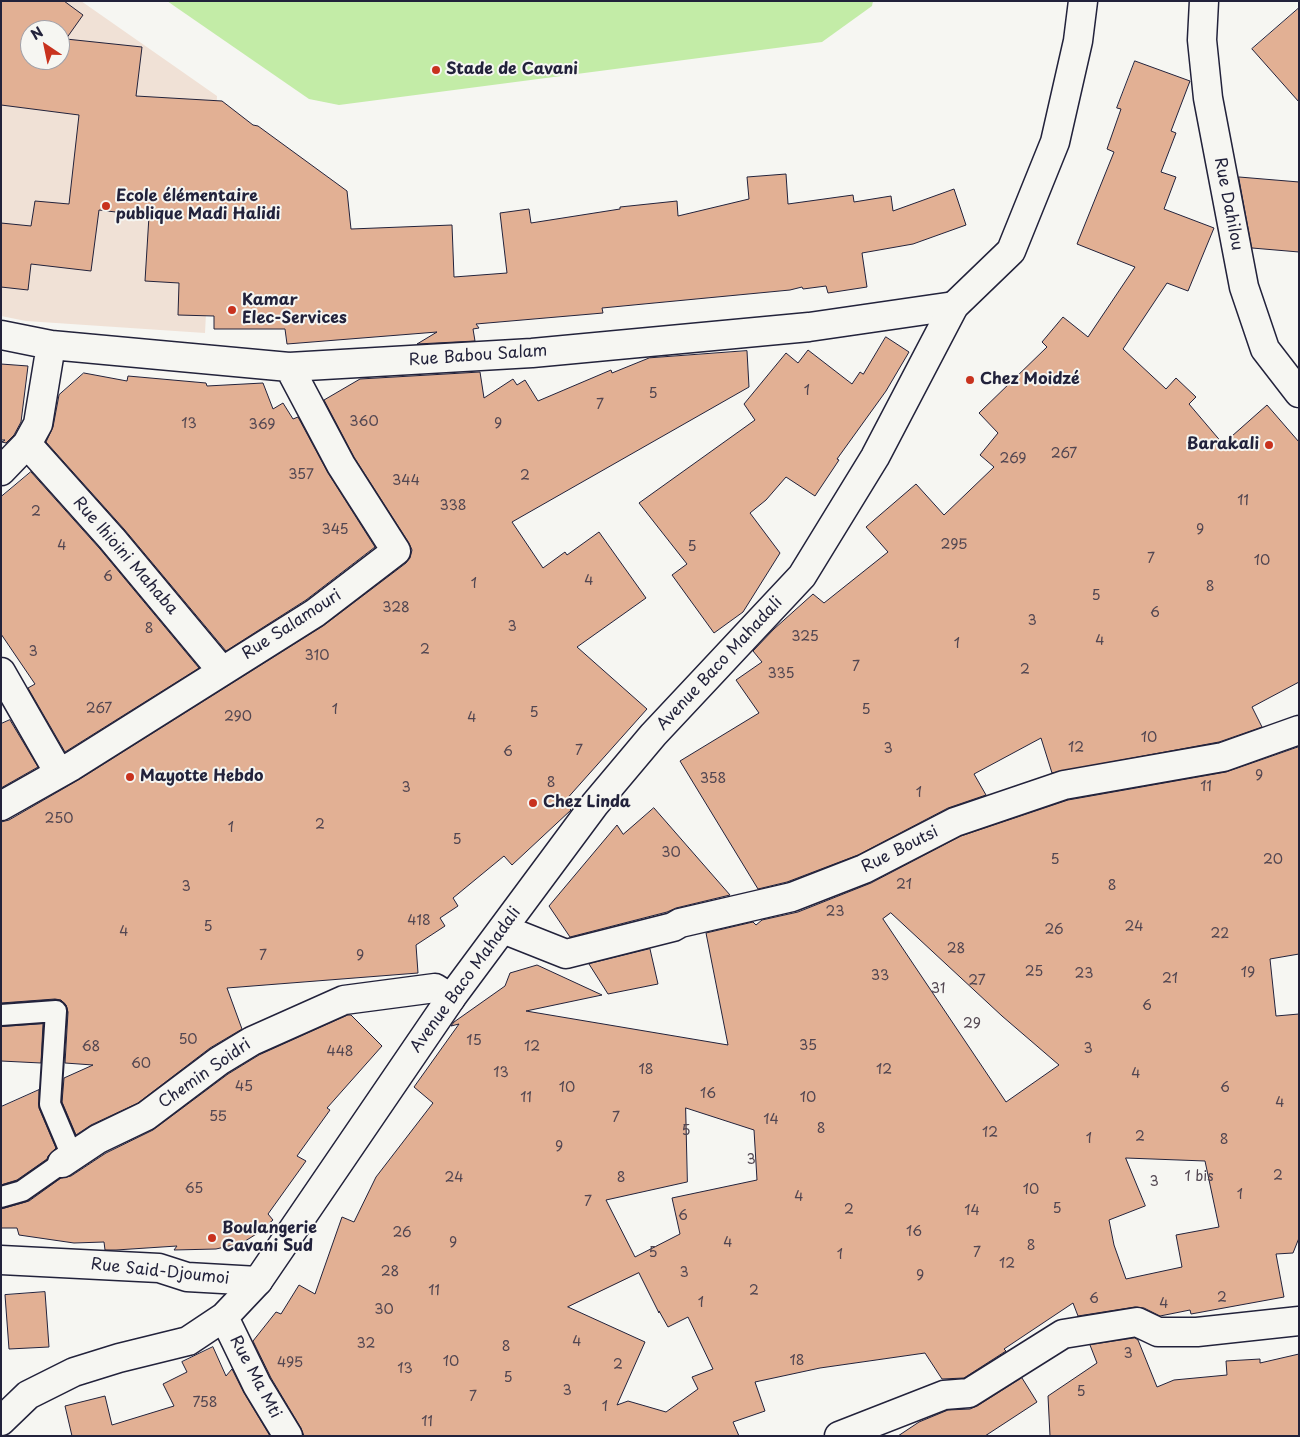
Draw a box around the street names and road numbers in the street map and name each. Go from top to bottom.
street label: Rue Dahilou [1210,156,1246,252]
street label: Rue Babou Salam [408,342,548,370]
street label: Rue Ihioini Mahaba [69,493,181,619]
street label: Rue Salamouri [239,586,345,664]
street label: Avenue Baco Mahadali [653,593,787,735]
street label: Rue Boutsi [858,823,942,877]
street label: Avenue Baco Mahadali [407,904,525,1056]
street label: Chemin Soidri [155,1035,255,1113]
street label: Rue Said-Djoumoi [90,1255,230,1289]
street label: Rue Ma Mti [225,1332,285,1422]

